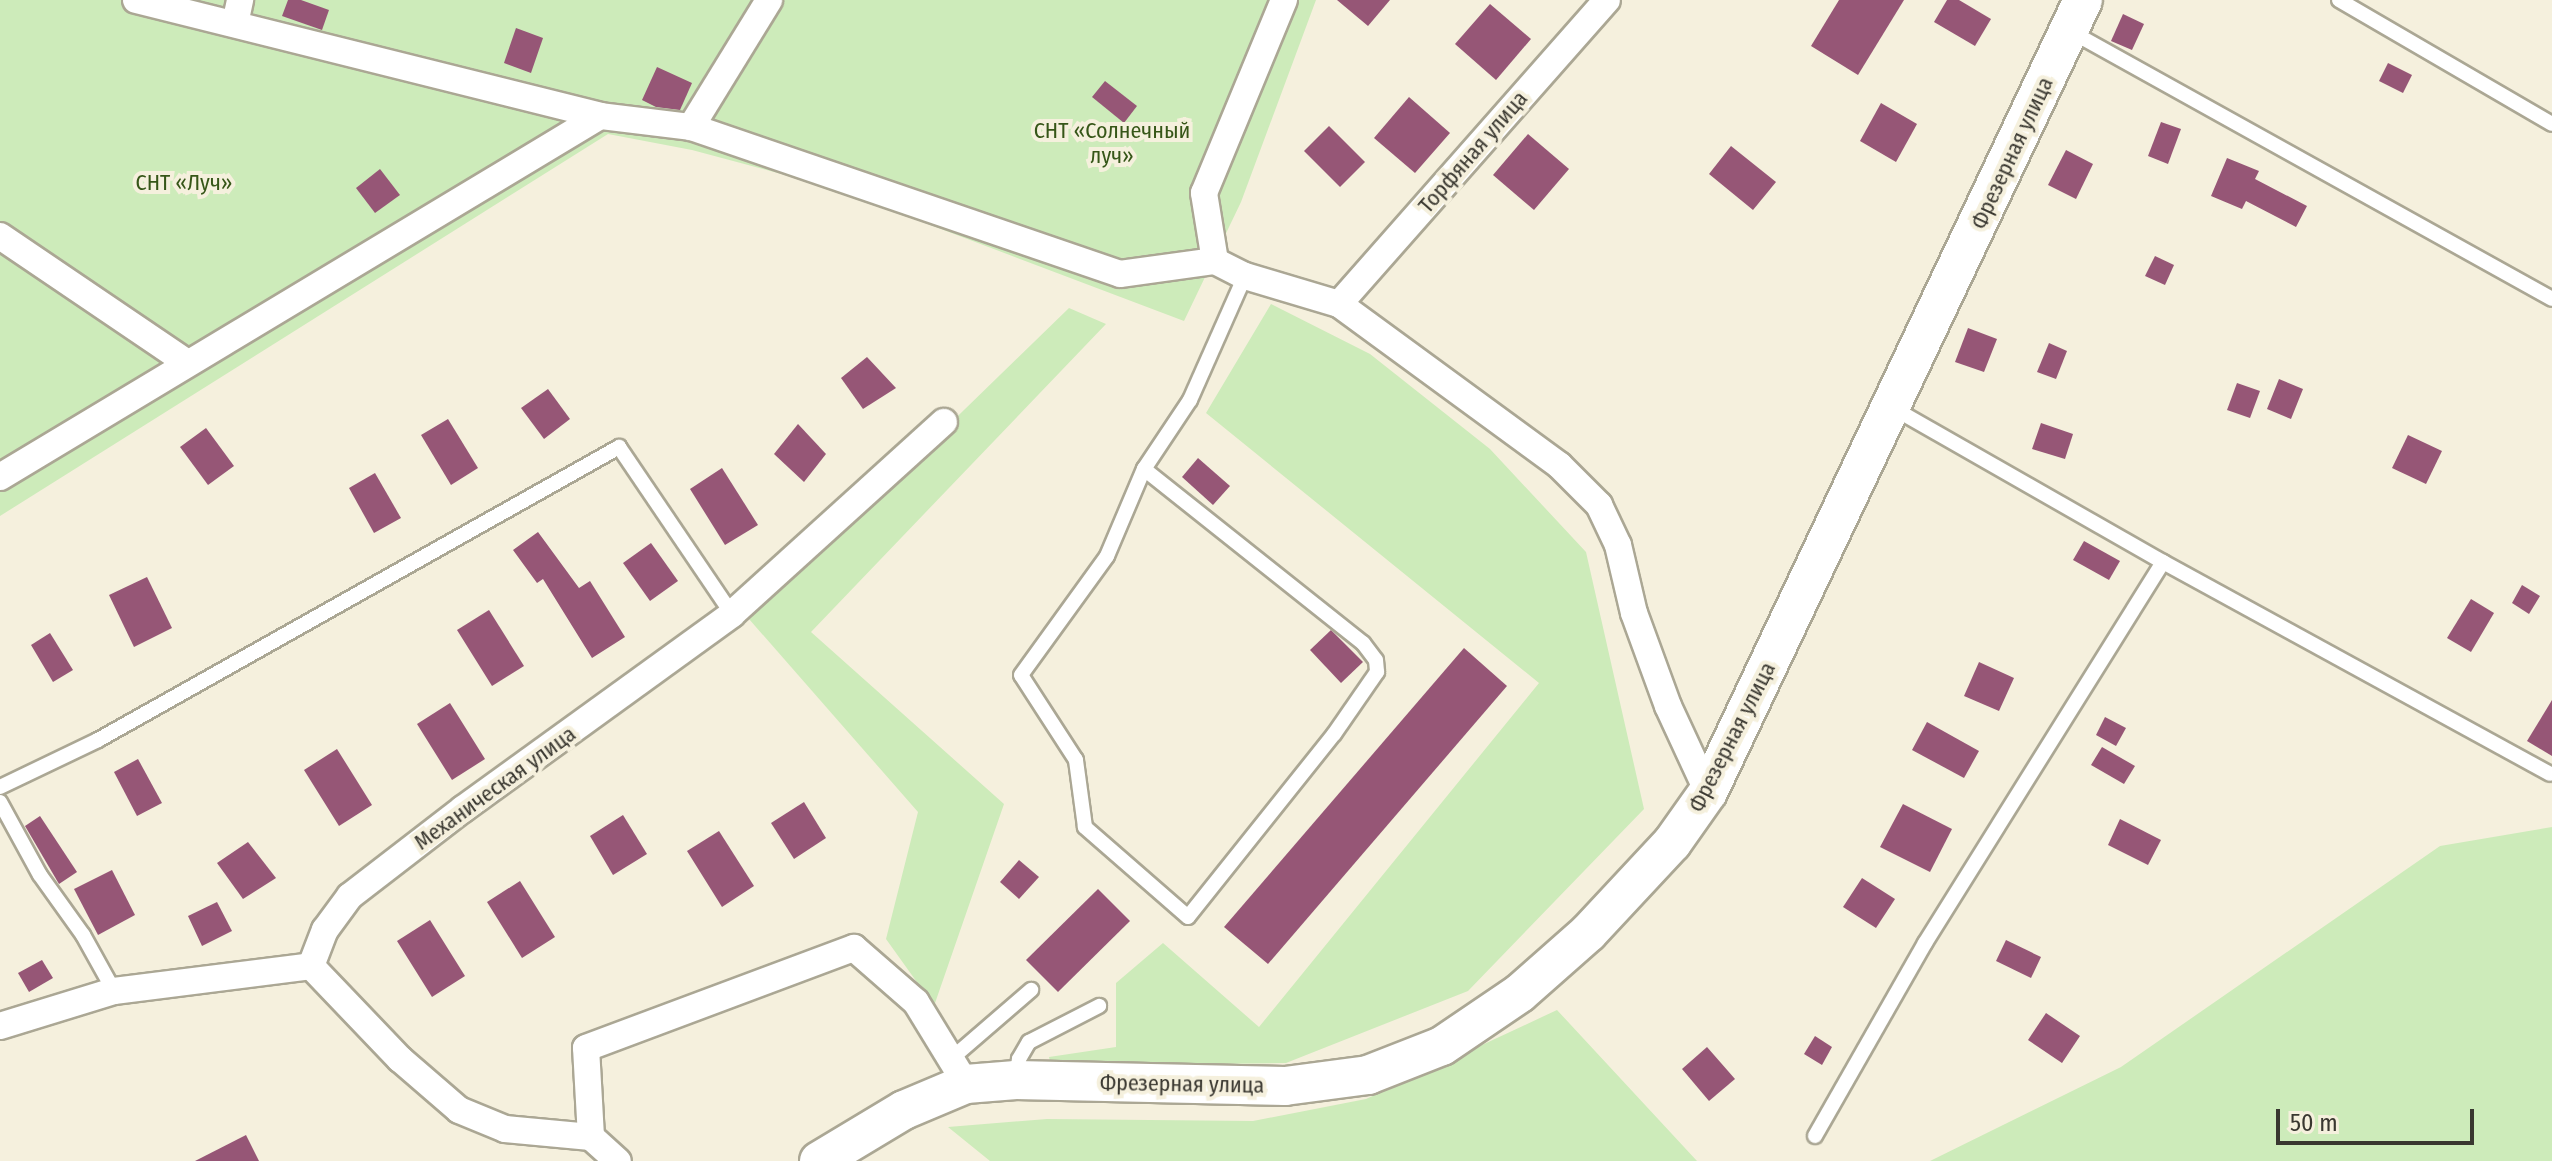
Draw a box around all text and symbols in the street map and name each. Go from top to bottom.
street label: Фрезерная улица [1965,73,2059,233]
street label: Торфяная улица [1413,86,1533,218]
park label: СНТ «Солнечный луч» [1034,117,1190,168]
park label: СНТ «Луч» [135,170,233,196]
street label: Фрезерная улица [1683,658,1781,816]
street label: Механическая улица [409,721,581,855]
street label: Фрезерная улица [1100,1069,1264,1099]
scale bar [2280,1093,2478,1143]
text: 50 m [2290,1109,2338,1137]

